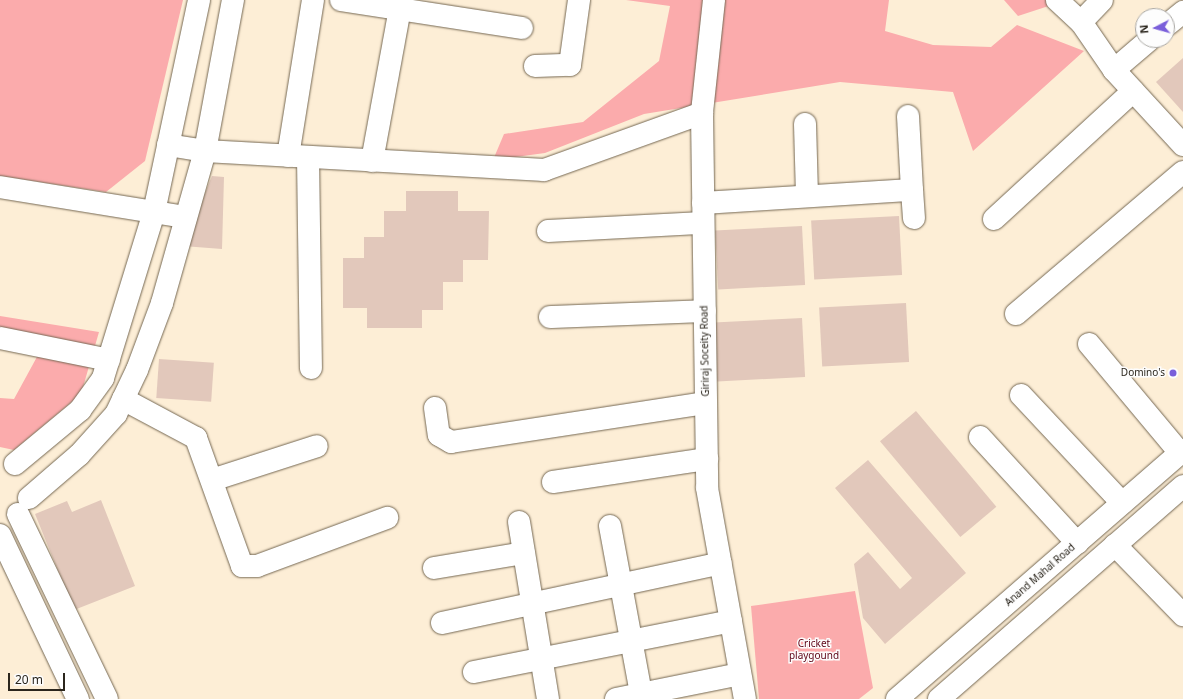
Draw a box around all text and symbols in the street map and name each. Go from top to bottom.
north arrow [1135,8,1175,48]
text: N [1136,24,1151,34]
street label: Giriraj Soceity Road [698,305,712,397]
place label: Domino's [1121,367,1165,379]
marker: Domino's [1168,368,1178,378]
street label: Anand Mahal Road [1003,541,1077,609]
park label: Cricket playgound [789,637,839,660]
scale bar [10,665,67,691]
text: 20 m [15,671,43,688]

